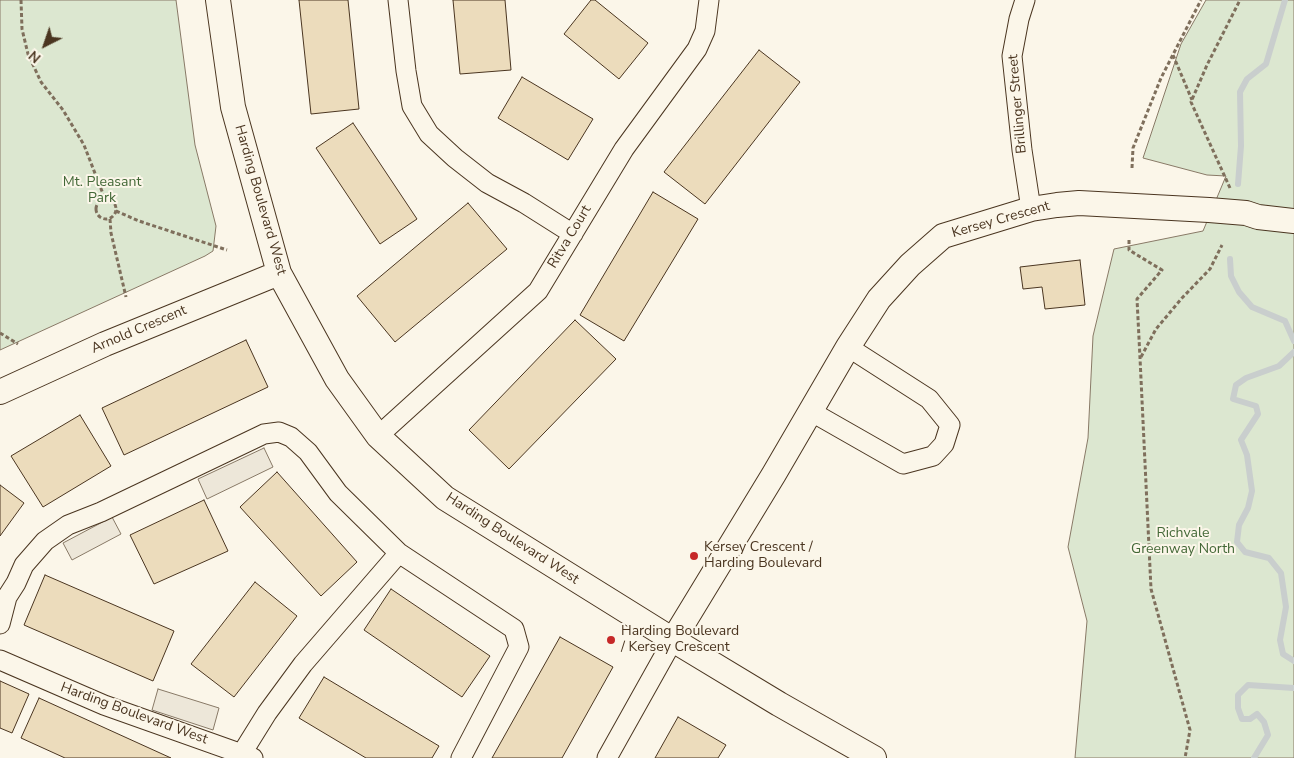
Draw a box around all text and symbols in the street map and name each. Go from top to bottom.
north arrow [20,20,70,70]
text: N [25,46,45,67]
street label: Brillinger Street [1005,54,1031,154]
street label: Harding Boulevard West [230,123,290,277]
park label: Mt. Pleasant Park [63,175,141,208]
street label: Kersey Crescent [950,198,1052,242]
street label: Ritva Court [545,202,595,272]
street label: Arnold Crescent [89,302,189,358]
street label: Harding Boulevard West [442,490,582,588]
park label: Richvale Greenway North [1131,526,1235,558]
place label: Kersey Crescent / Harding Boulevard [704,540,822,572]
marker: Kersey Crescent / Harding Boulevard [688,550,700,562]
place label: Harding Boulevard / Kersey Crescent [621,624,739,656]
marker: Harding Boulevard / Kersey Crescent [605,634,617,646]
street label: Harding Boulevard West [58,680,210,748]

